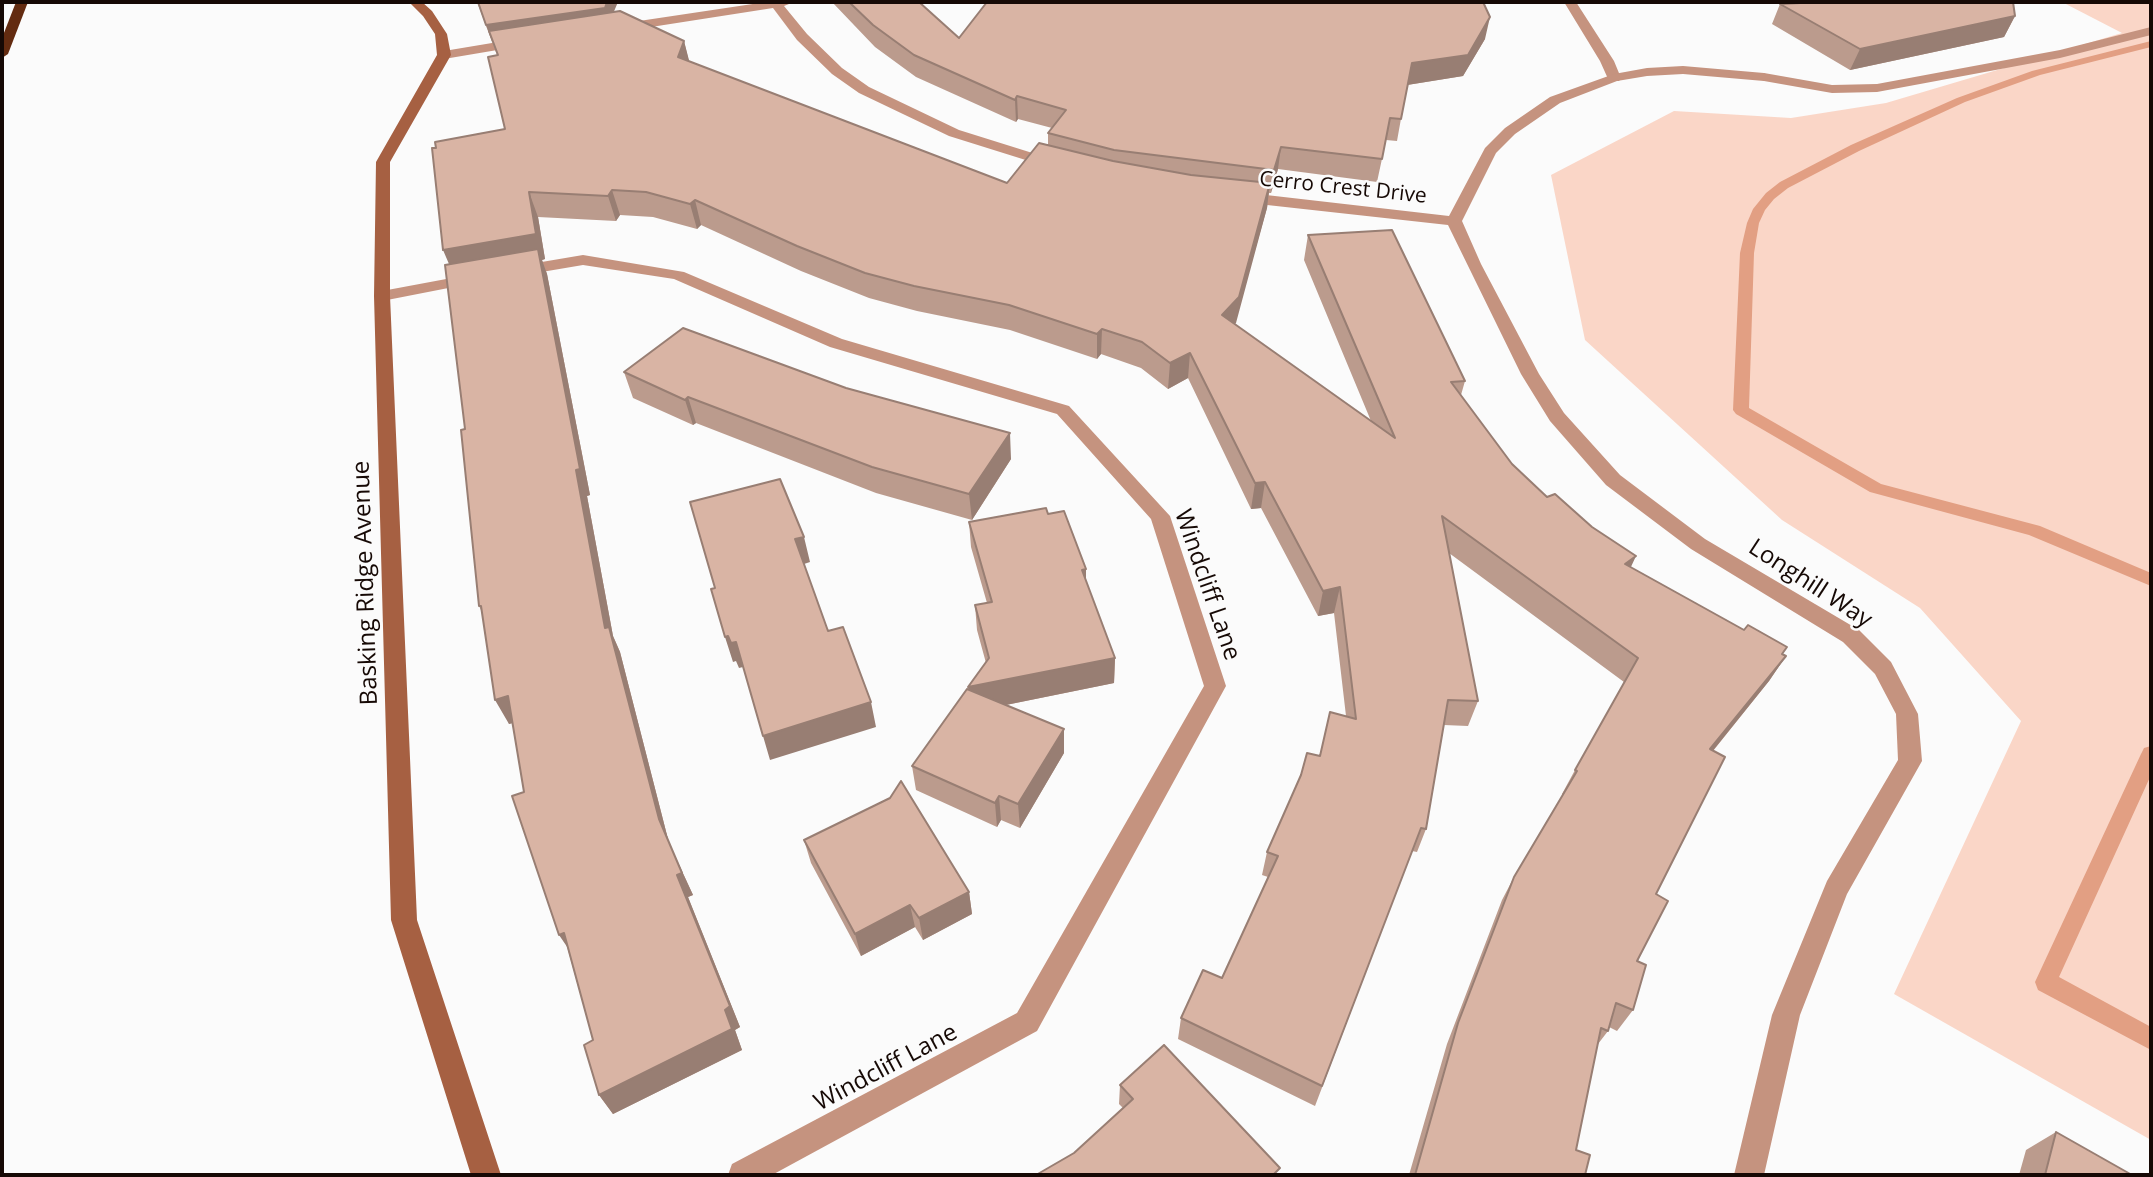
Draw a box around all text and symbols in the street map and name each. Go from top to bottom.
street label: Cerro Crest Drive [1258,167,1428,209]
street label: Basking Ridge Avenue [347,460,385,706]
street label: Windcliff Lane [1168,506,1246,664]
street label: Longhill Way [1743,533,1877,635]
street label: Windcliff Lane [810,1018,962,1118]

